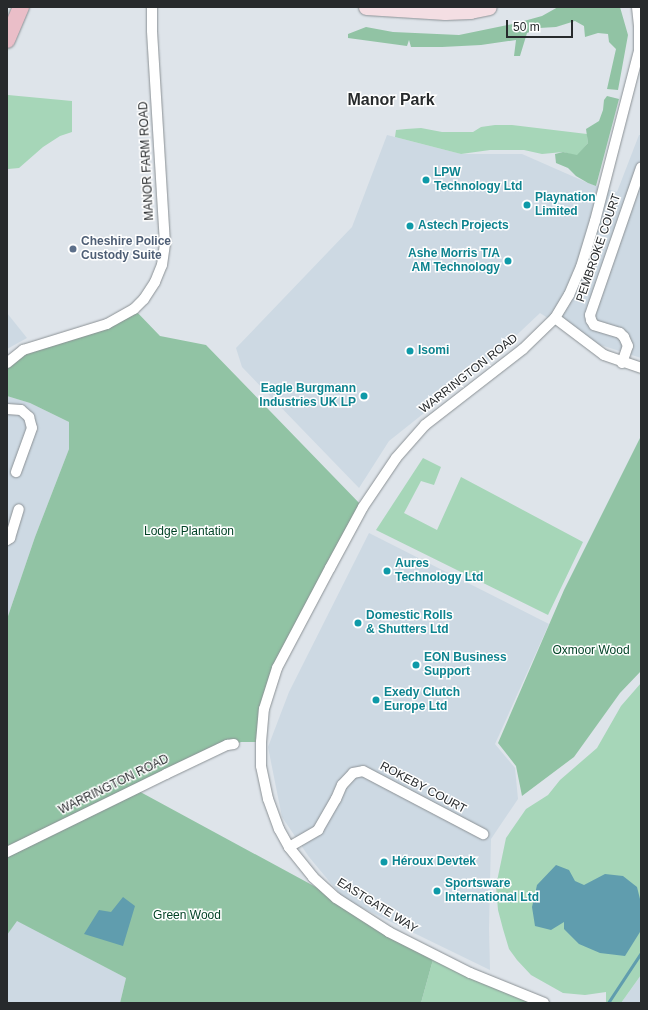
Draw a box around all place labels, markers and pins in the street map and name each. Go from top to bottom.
place label: LPW Technology Ltd [434,166,522,194]
marker: LPW Technology Ltd [421,175,431,185]
place label: Playnation Limited [535,191,596,219]
marker: Playnation Limited [522,200,532,210]
place label: Astech Projects [418,219,509,233]
marker: Astech Projects [405,221,415,231]
place label: Cheshire Police Custody Suite [81,235,171,263]
marker: Cheshire Police Custody Suite [68,244,78,254]
place label: Ashe Morris T/A AM Technology [408,247,500,275]
marker: Ashe Morris T/A AM Technology [503,256,513,266]
place label: Isomi [418,344,449,358]
marker: Isomi [405,346,415,356]
place label: Eagle Burgmann Industries UK LP [259,382,356,410]
marker: Eagle Burgmann Industries UK LP [359,391,369,401]
place label: Aures Technology Ltd [395,557,483,585]
marker: Aures Technology Ltd [382,566,392,576]
place label: Domestic Rolls & Shutters Ltd [366,609,453,637]
marker: Domestic Rolls & Shutters Ltd [353,618,363,628]
place label: EON Business Support [424,651,507,679]
marker: EON Business Support [411,660,421,670]
place label: Exedy Clutch Europe Ltd [384,686,460,714]
marker: Exedy Clutch Europe Ltd [371,695,381,705]
place label: Héroux Devtek [392,855,476,869]
marker: Héroux Devtek [379,857,389,867]
place label: Sportsware International Ltd [445,877,539,905]
marker: Sportsware International Ltd [432,886,442,896]

